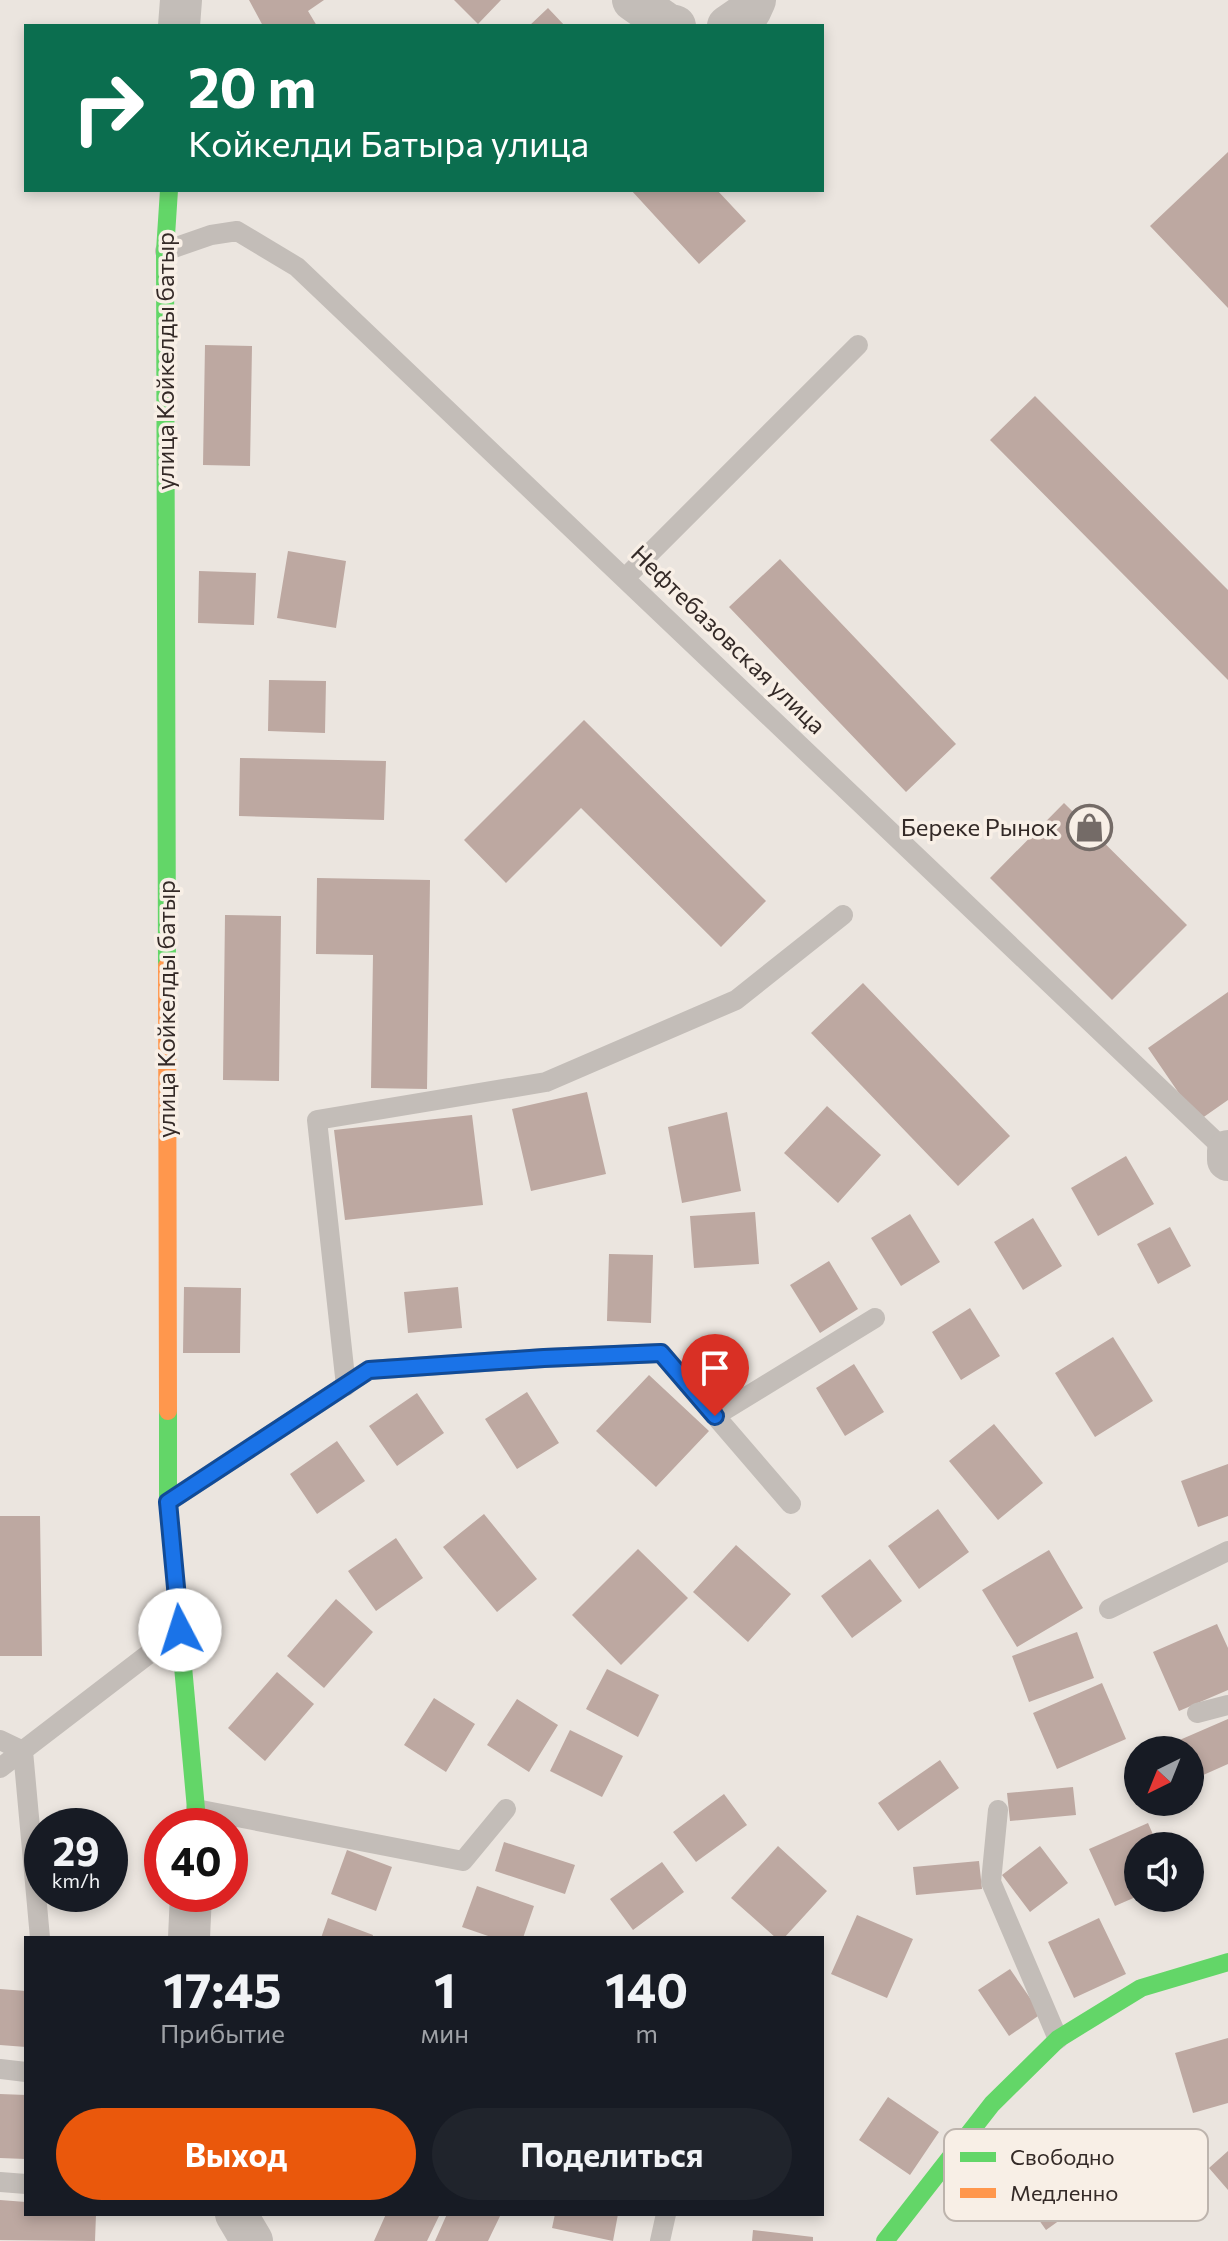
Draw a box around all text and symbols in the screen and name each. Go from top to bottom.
text: 20 m [188,51,316,120]
icon: right [56,56,160,160]
text: Койкелди Батыра улица [188,120,589,164]
street label: улица Койкелды батыр [150,232,179,490]
street label: Нефтебазовская улица [626,539,832,739]
shop icon: Береке Рынок [1065,804,1113,852]
place label: Береке Рынок [901,812,1058,841]
street label: улица Койкелды батыр [151,880,180,1138]
pin [681,1334,749,1416]
icon: arrive [693,1346,737,1390]
position arrow [138,1588,222,1672]
north arrow [1124,1736,1204,1816]
map controls [1124,1736,1204,1912]
speed limit sign: 40 [144,1808,248,1912]
text: 29 [52,1825,100,1874]
button: sound [1124,1832,1204,1912]
text: km/h [52,1868,100,1892]
text: 17:45 [163,1959,282,2018]
text: 1 [434,1959,456,2018]
text: 140 [605,1959,688,2018]
text: Прибытие [160,2017,285,2048]
text: мин [421,2017,469,2048]
text: m [635,2017,658,2048]
button: Выход [56,2108,416,2200]
button: Поделиться [432,2108,792,2200]
legend [944,2129,1208,2221]
text: Свободно [1010,2143,1115,2170]
text: Медленно [1010,2179,1118,2206]

